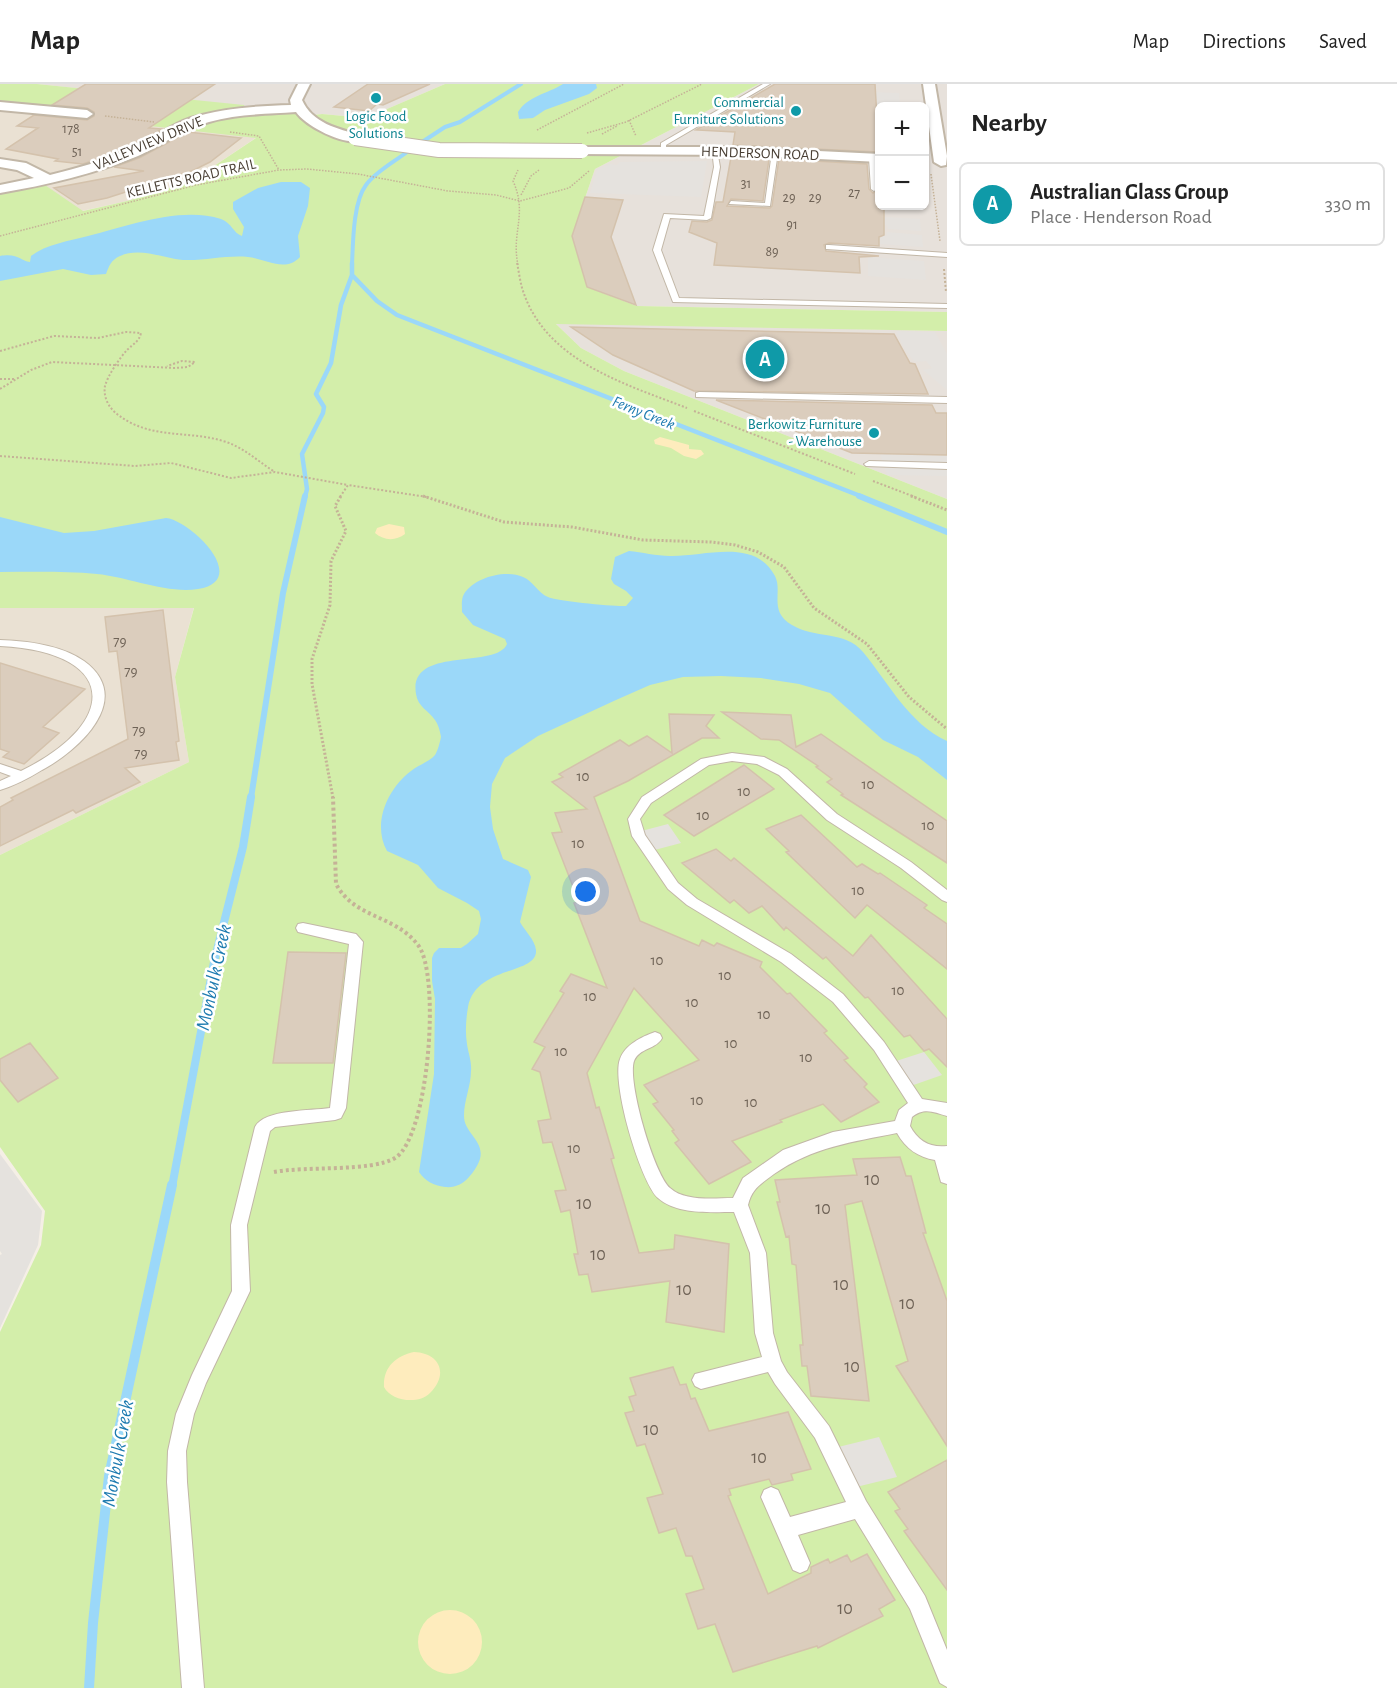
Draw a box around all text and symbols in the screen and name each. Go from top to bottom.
text: Map [30,27,80,55]
text: Map [1133,31,1169,52]
text: Directions [1202,31,1286,52]
text: Saved [1319,31,1367,52]
marker: Logic Food Solutions [369,91,383,105]
place label: Commercial Furniture Solutions [674,95,784,127]
map controls [875,102,929,210]
button: + [875,102,929,156]
marker: Commercial Furniture Solutions [789,104,803,118]
place label: Logic Food Solutions [345,109,407,141]
text: Nearby [971,110,1047,136]
street label: VALLEYVIEW DRIVE [91,114,205,173]
house number: 178 [62,122,80,136]
street label: HENDERSON ROAD [701,144,820,163]
house number: 51 [72,145,82,159]
street label: KELLETTS ROAD TRAIL [125,156,258,201]
button: − [875,156,929,210]
house number: 31 [741,177,751,191]
text: Australian Glass Group [1030,181,1229,203]
house number: 27 [848,186,860,200]
house number: 29 [783,191,795,205]
house number: 29 [809,191,821,205]
text: A [987,194,999,214]
text: 330 m [1325,194,1371,214]
text: Place · Henderson Road [1030,207,1212,227]
house number: 91 [786,218,798,232]
house number: 89 [765,245,779,259]
pin: A [746,336,784,382]
water label: Ferny Creek [610,393,677,433]
place label: Berkowitz Furniture - Warehouse [748,417,862,449]
marker: Berkowitz Furniture - Warehouse [867,426,881,440]
house number: 79 [113,634,127,649]
house number: 79 [124,664,138,679]
house number: 79 [132,723,146,738]
house number: 79 [134,746,148,761]
house number: 10 [576,769,590,784]
house number: 10 [861,777,875,792]
house number: 10 [737,784,751,799]
house number: 10 [696,808,710,823]
house number: 10 [921,818,935,833]
house number: 10 [571,836,585,851]
your location [571,877,600,906]
house number: 10 [851,883,865,898]
water label: Monbulk Creek [193,922,235,1032]
house number: 10 [650,953,664,968]
house number: 10 [718,968,732,983]
house number: 10 [891,983,905,998]
house number: 10 [583,989,597,1004]
house number: 10 [685,995,699,1010]
house number: 10 [757,1007,771,1022]
house number: 10 [724,1036,738,1051]
house number: 10 [554,1044,568,1059]
house number: 10 [799,1050,813,1065]
house number: 10 [690,1093,704,1108]
house number: 10 [744,1095,758,1110]
house number: 10 [567,1141,581,1156]
house number: 10 [864,1171,880,1189]
house number: 10 [576,1195,592,1213]
house number: 10 [815,1200,831,1218]
house number: 10 [590,1246,606,1264]
house number: 10 [833,1276,849,1294]
house number: 10 [676,1281,692,1299]
house number: 10 [899,1295,915,1313]
house number: 10 [844,1358,860,1376]
water label: Monbulk Creek [99,1398,137,1508]
house number: 10 [643,1421,659,1439]
house number: 10 [751,1449,767,1467]
house number: 10 [837,1600,853,1618]

